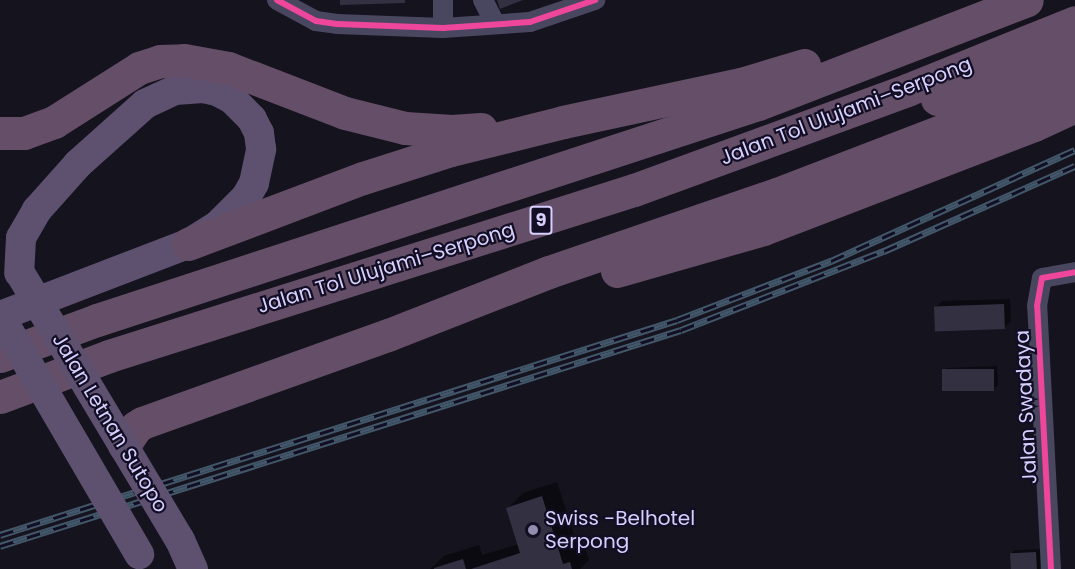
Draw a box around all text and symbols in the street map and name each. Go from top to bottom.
street label: Jalan Tol Ulujami–Serpong [717,52,975,170]
road number: 9 [529,205,553,235]
street label: Jalan Tol Ulujami–Serpong [255,217,517,319]
street label: Jalan Letnan Sutopo [47,329,173,517]
street label: Jalan Swadaya [1010,329,1042,485]
place label: Swiss -Belhotel Serpong [545,506,695,553]
marker: Swiss -Belhotel Serpong [526,523,540,537]

